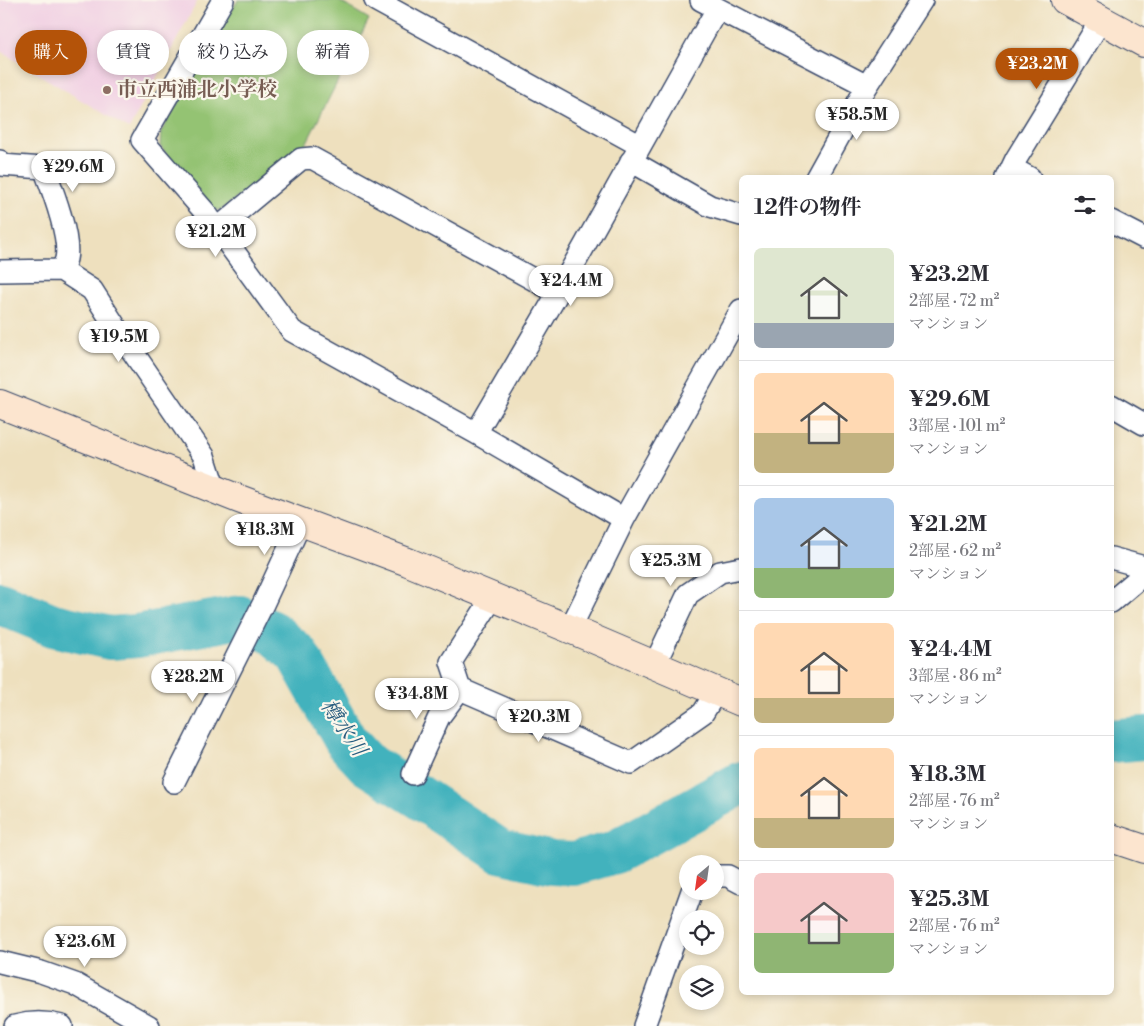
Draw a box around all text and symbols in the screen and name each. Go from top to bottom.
chip: 購入 [15,30,87,75]
chip: 賃貸 [97,30,169,75]
chip: 絞り込み [179,30,287,75]
chip: 新着 [297,30,369,75]
pin: ¥23.2M [996,48,1078,90]
text: ¥23.2M [1006,54,1068,74]
place label: 市立西浦北小学校 [117,78,277,103]
marker: 市立西浦北小学校 [101,84,113,96]
pin: ¥58.5M [816,98,898,141]
text: ¥58.5M [826,105,888,125]
pin: ¥29.6M [32,150,114,193]
text: ¥29.6M [42,157,104,177]
icon: filters [1071,191,1099,219]
text: 12件の物件 [754,195,862,221]
pin: ¥21.2M [175,216,257,258]
text: ¥21.2M [186,222,246,242]
text: ¥23.2M [909,262,989,288]
pin: ¥24.4M [530,264,612,307]
icon: home [794,268,854,328]
text: ¥24.4M [539,271,603,291]
text: 2部屋 · 72 m² [909,291,999,311]
text: マンション [909,314,988,334]
pin: ¥19.5M [78,320,160,363]
text: ¥19.5M [90,327,148,347]
text: ¥29.6M [909,387,990,413]
icon: home [794,393,854,453]
text: 3部屋 · 101 m² [909,416,1005,436]
text: マンション [909,439,988,459]
text: ¥21.2M [909,512,987,538]
pin: ¥18.3M [224,514,306,556]
icon: home [794,518,854,578]
text: ¥18.3M [236,520,294,540]
text: 2部屋 · 62 m² [909,541,1001,561]
pin: ¥25.3M [630,544,712,587]
text: ¥25.3M [640,551,702,571]
text: マンション [909,564,988,584]
text: ¥24.4M [909,637,992,663]
icon: home [794,643,854,703]
pin: ¥28.2M [152,660,234,703]
text: 3部屋 · 86 m² [909,666,1002,686]
text: ¥28.2M [162,667,224,687]
pin: ¥34.8M [376,678,458,720]
text: ¥34.8M [386,684,448,704]
text: マンション [909,689,988,709]
water label: 樽水川 [315,695,373,763]
pin: ¥20.3M [498,700,580,743]
text: ¥20.3M [508,707,570,727]
text: ¥18.3M [909,762,986,788]
icon: home [794,768,854,828]
text: 2部屋 · 76 m² [909,791,1000,811]
text: マンション [909,814,988,834]
north arrow [679,855,724,900]
map controls [679,855,724,1010]
text: ¥25.3M [909,887,989,913]
icon: home [794,893,854,953]
button: locate [679,910,724,955]
text: 2部屋 · 76 m² [909,916,1000,936]
pin: ¥23.6M [44,926,126,968]
text: ¥23.6M [54,932,116,952]
text: マンション [909,939,988,959]
button: layers [679,965,724,1010]

